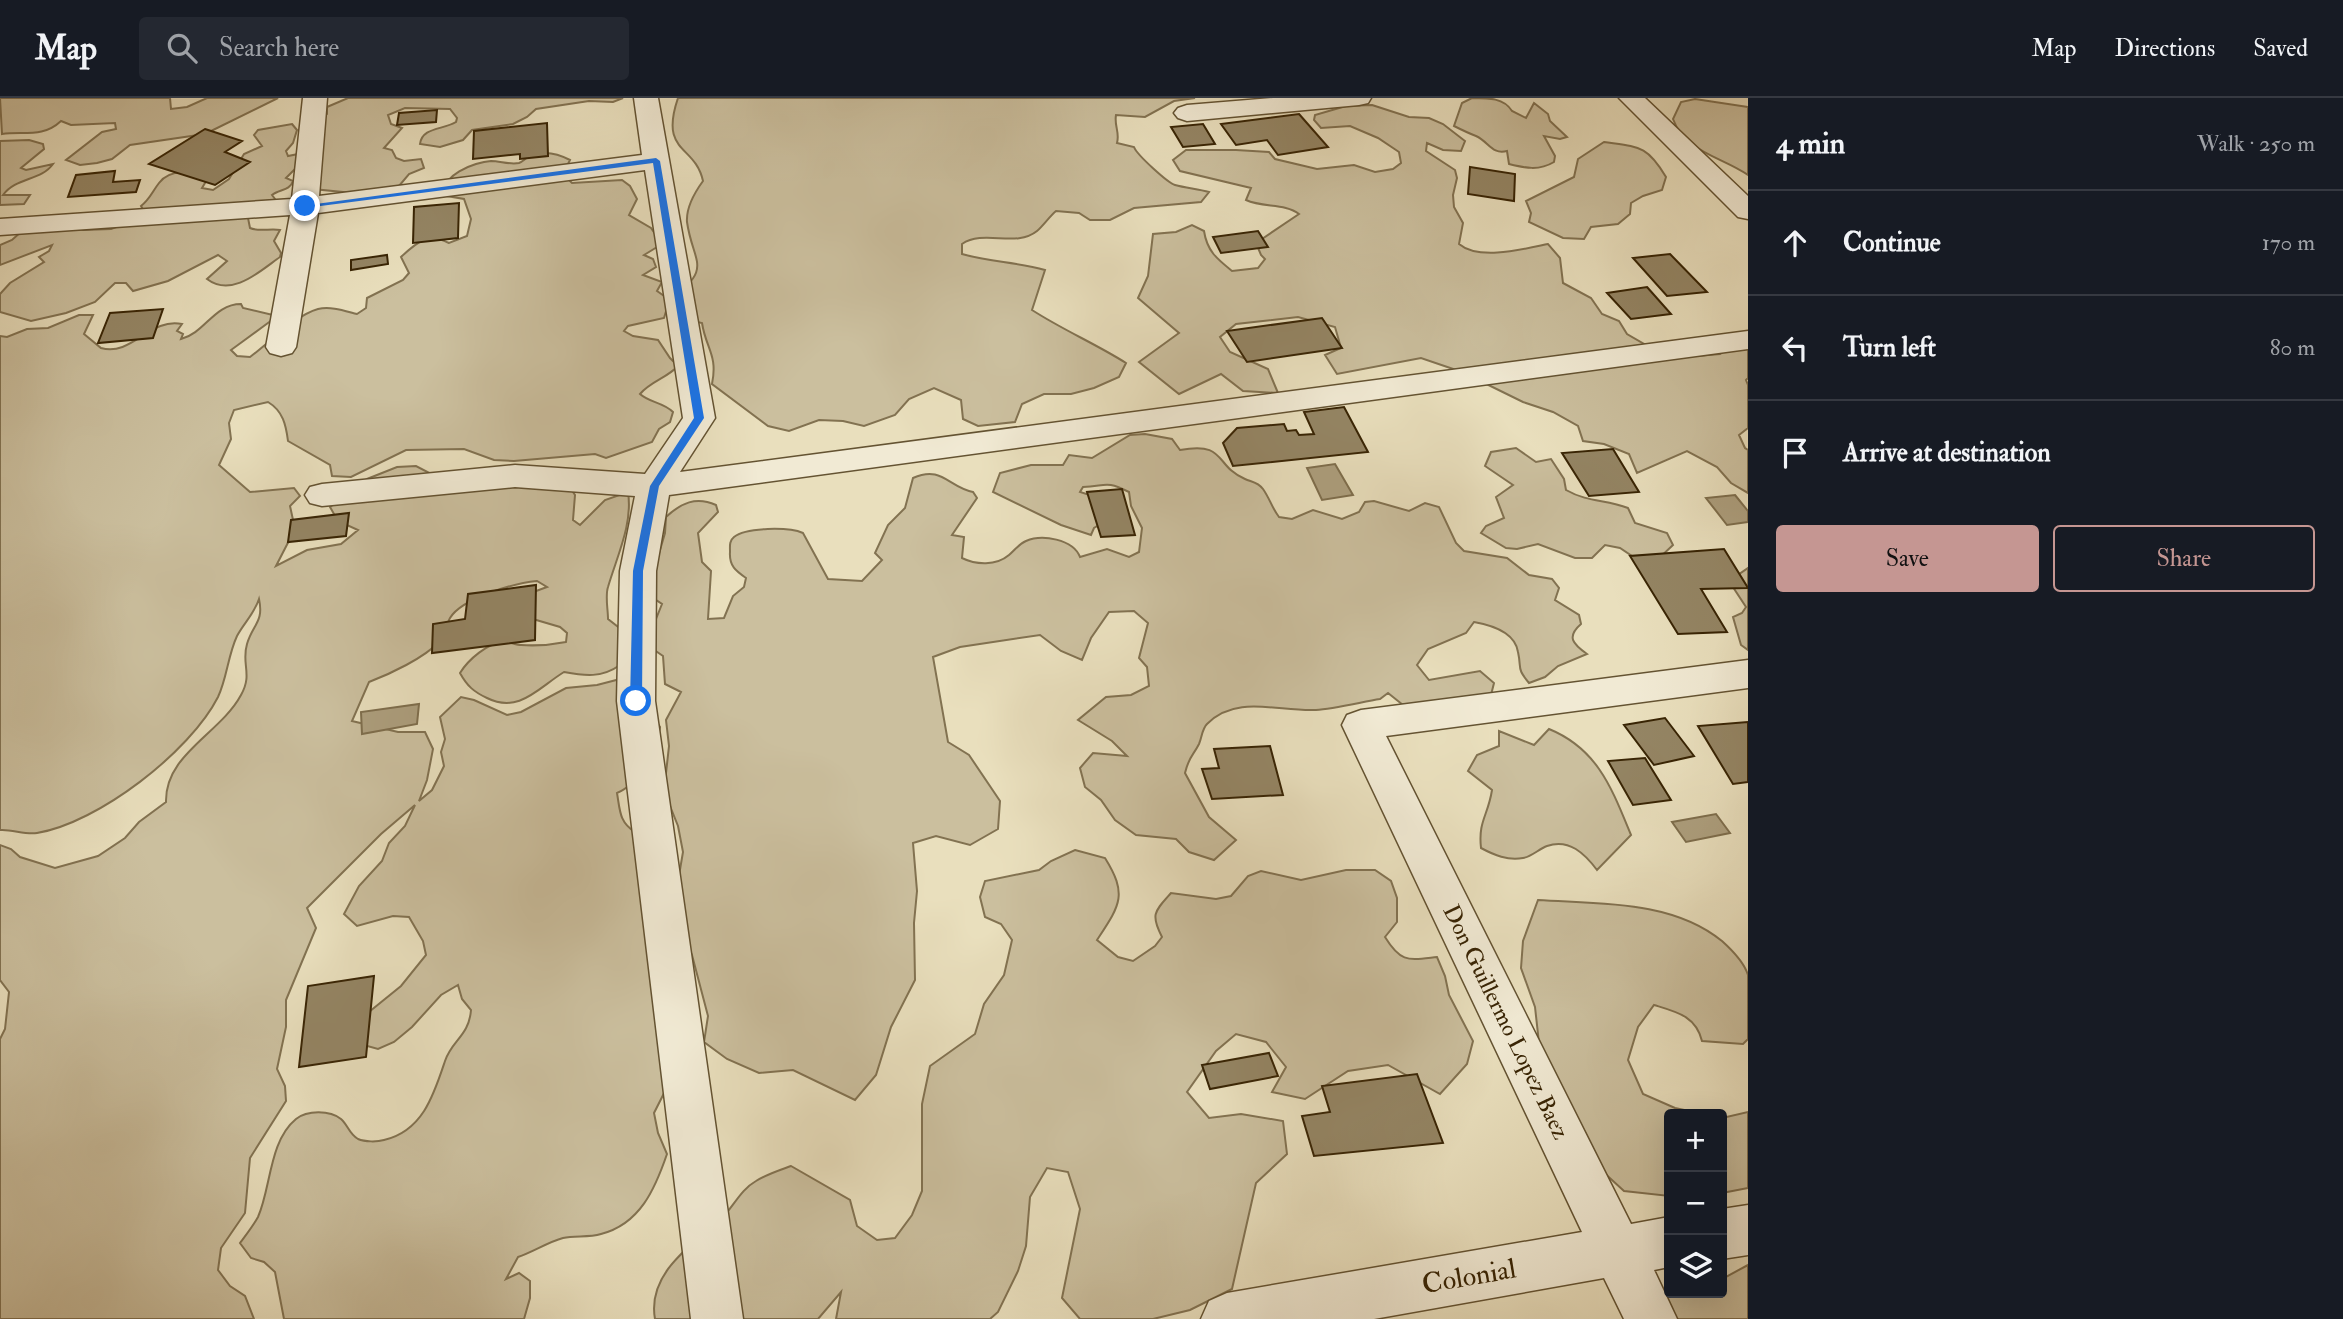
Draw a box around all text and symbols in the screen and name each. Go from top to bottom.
search box [139,17,629,80]
text: Map [35,28,97,69]
icon: search [163,29,201,67]
text: Search here [219,32,339,64]
text: Map [2031,33,2076,64]
text: Directions [2114,33,2215,64]
text: Saved [2253,33,2308,64]
text: 4 min [1776,125,1845,162]
text: Walk · 250 m [2197,129,2315,158]
route end [289,190,320,221]
icon: ahead [1776,224,1814,262]
text: Continue [1843,227,1941,259]
text: 170 m [2262,228,2315,257]
icon: left [1776,329,1814,367]
text: Turn left [1843,332,1936,364]
text: 80 m [2270,333,2315,362]
icon: arrive [1776,434,1814,472]
text: Arrive at destination [1843,437,2051,469]
button: Save [1776,525,2039,592]
button: Share [2053,525,2315,592]
route start [620,685,651,716]
street label: Don Guillermo Lopez Baez [1436,900,1576,1145]
map controls [1664,1109,1727,1298]
button: + [1664,1109,1727,1172]
button: − [1664,1172,1727,1235]
button: layers [1664,1235,1727,1298]
street label: Colonial [1419,1252,1519,1302]

